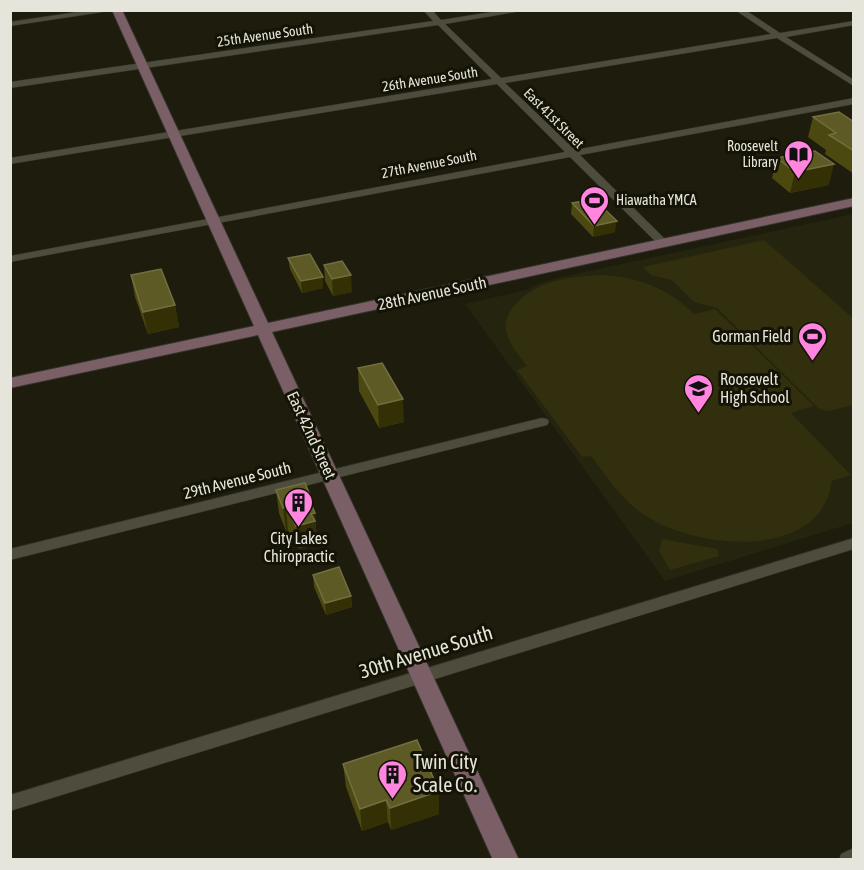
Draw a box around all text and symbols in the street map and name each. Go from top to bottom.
street label: 25th Avenue South [216,20,314,50]
street label: 26th Avenue South [381,64,479,94]
street label: East 41st Street [521,85,587,151]
place label: Roosevelt Library [727,138,778,170]
library icon: Roosevelt Library [783,138,815,180]
street label: 27th Avenue South [380,147,478,181]
sports icon: Hiawatha YMCA [579,184,611,226]
place label: Hiawatha YMCA [616,192,697,208]
street label: 28th Avenue South [376,273,488,313]
sports icon: Gorman Field [796,320,828,362]
place label: Gorman Field [712,327,791,345]
place label: Roosevelt High School [720,370,790,407]
school or university icon: Roosevelt High School [683,372,715,414]
street label: East 42nd Street [284,388,340,482]
street label: 29th Avenue South [181,458,293,502]
building icon: City Lakes Chiropractic [283,486,315,528]
place label: City Lakes Chiropractic [264,529,334,566]
street label: 30th Avenue South [356,620,495,683]
place label: Twin City Scale Co. [413,750,478,796]
building icon: Twin City Scale Co. [376,758,408,800]

